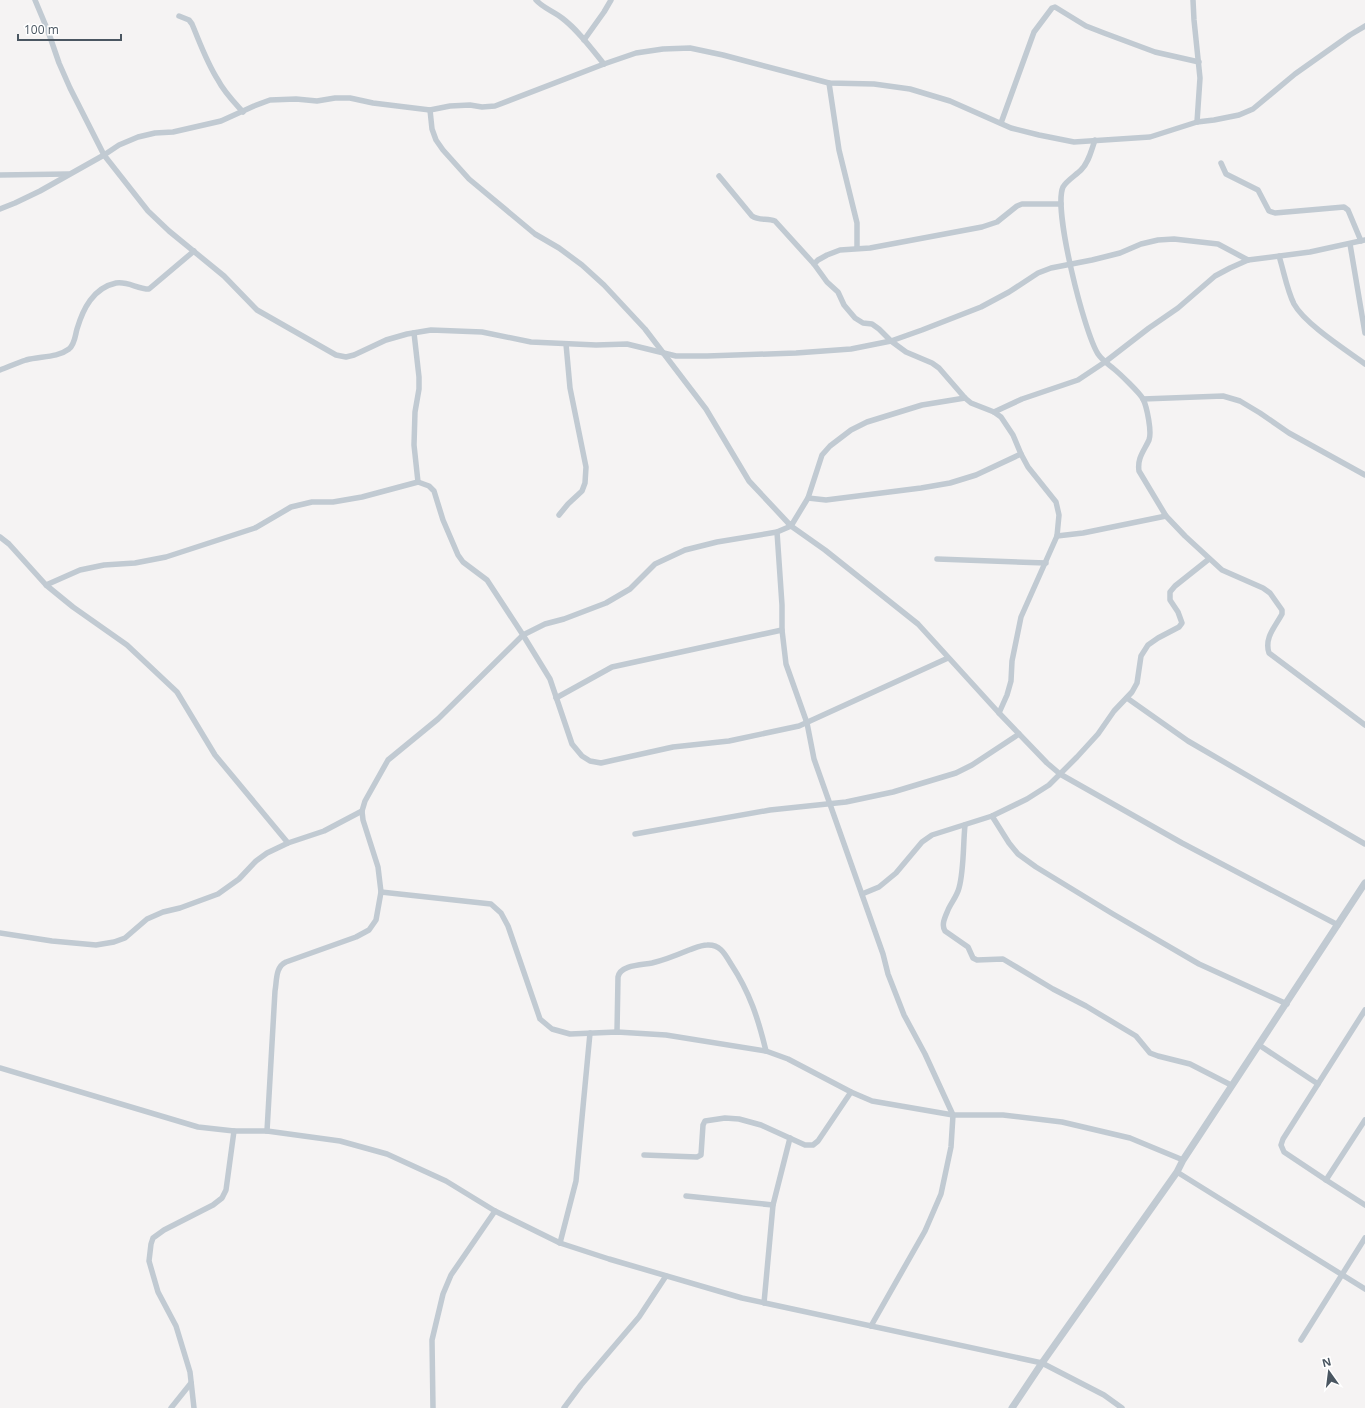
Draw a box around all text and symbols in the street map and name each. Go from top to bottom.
scale bar [18,16,121,42]
text: 100 m [24,21,59,38]
north arrow [1309,1352,1349,1392]
text: N [1320,1353,1333,1370]

